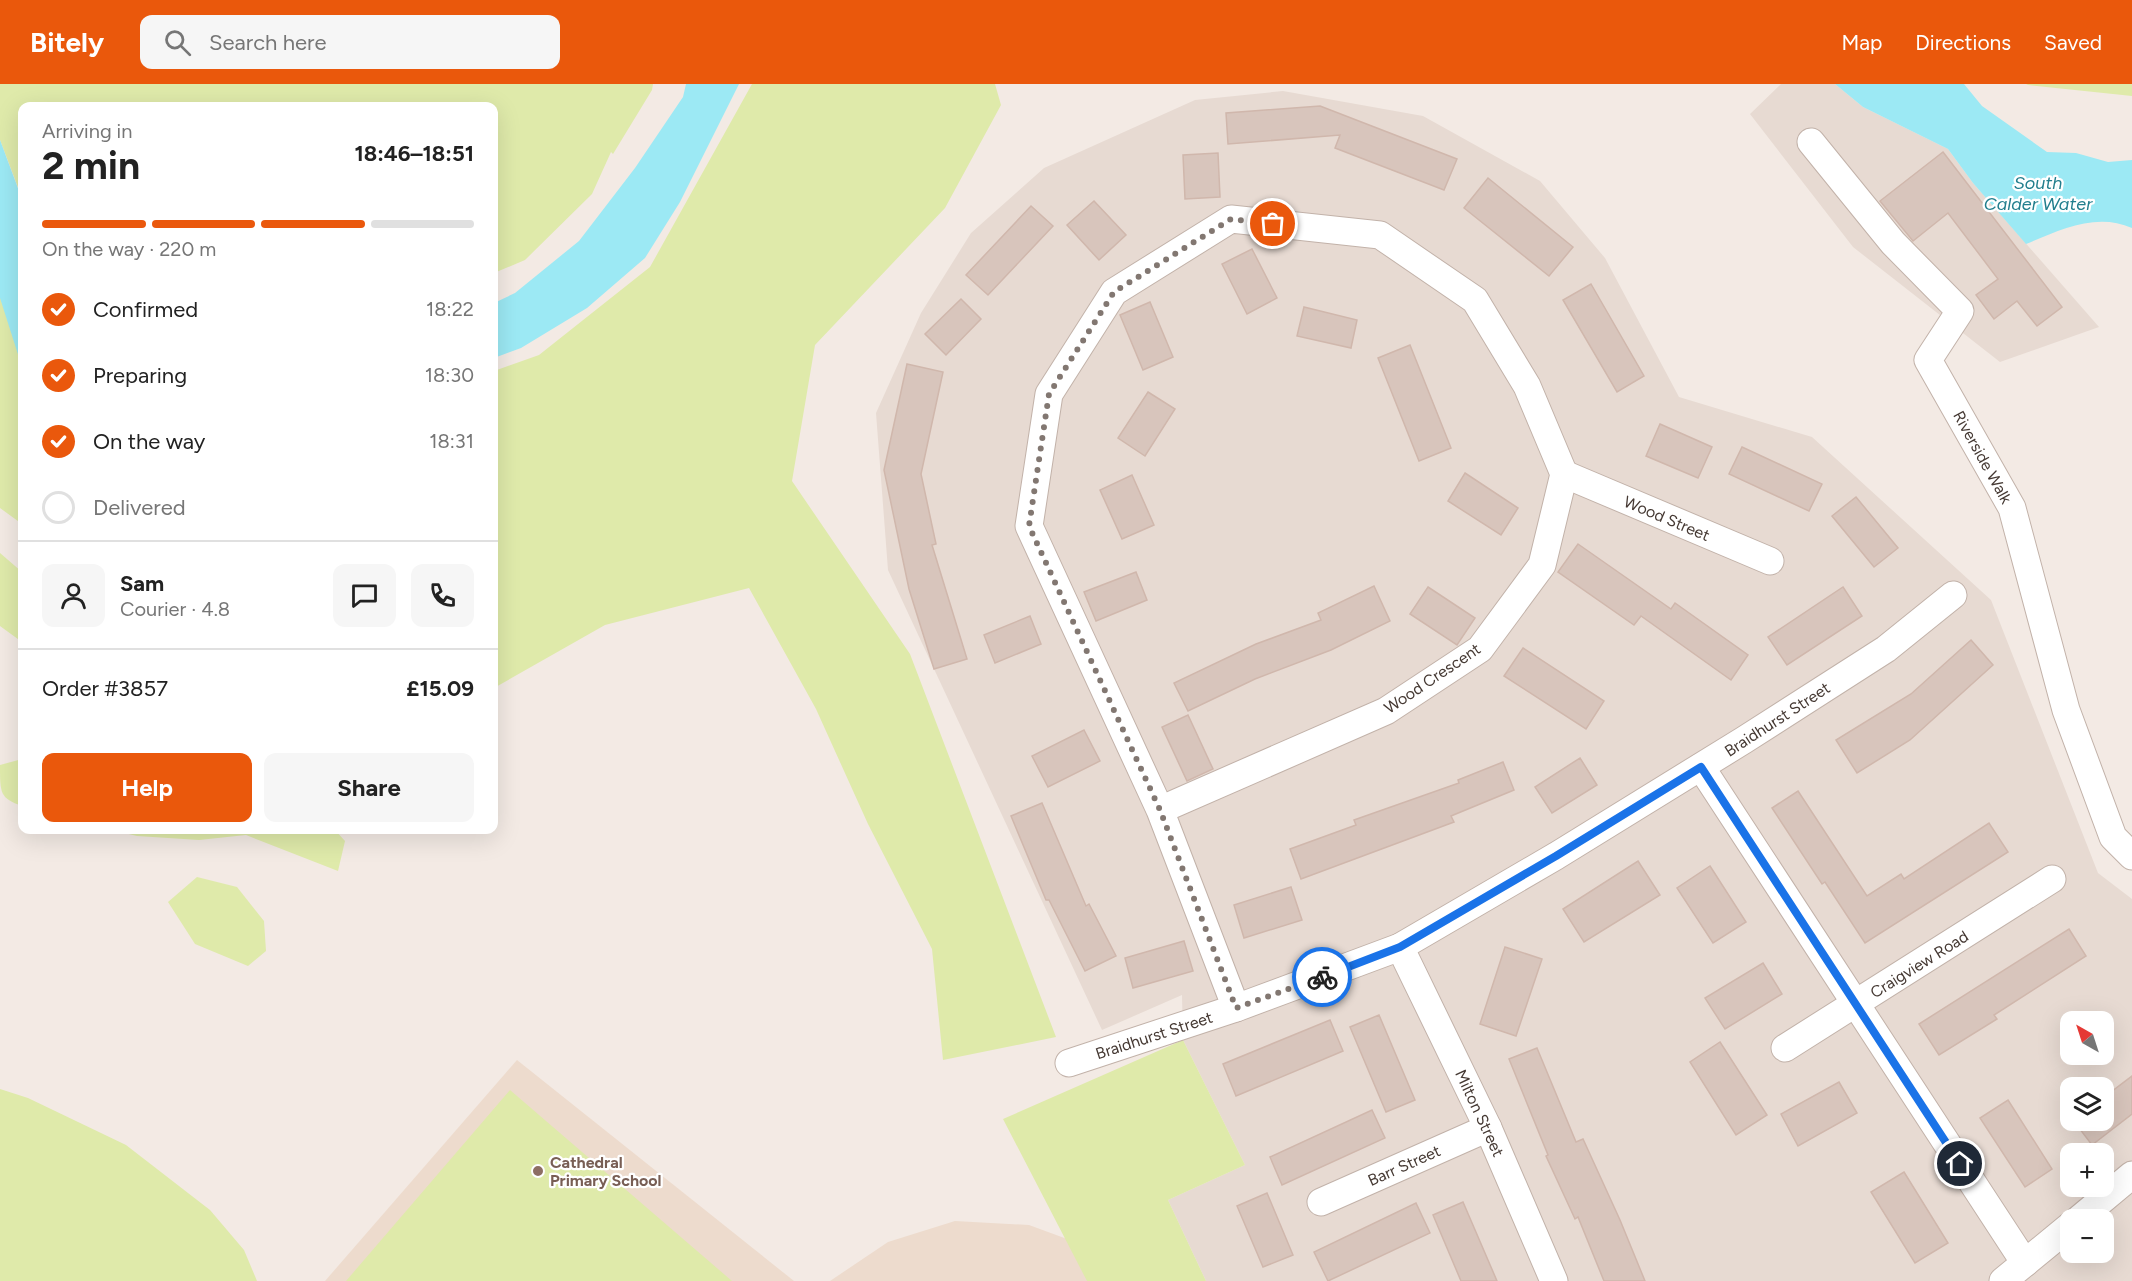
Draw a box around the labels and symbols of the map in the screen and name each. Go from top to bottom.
water label: South Calder Water [1984,172,2093,215]
pin [1247,198,1298,249]
street label: Riverside Walk [1949,407,2016,507]
street label: Wood Street [1621,492,1713,545]
street label: Wood Crescent [1380,639,1484,718]
street label: Braidhurst Street [1721,678,1834,761]
street label: Craigview Road [1867,927,1972,1002]
courier [1292,947,1352,1007]
street label: Braidhurst Street [1093,1008,1215,1063]
north arrow [2060,1011,2114,1065]
street label: Milton Street [1451,1067,1508,1160]
pin [1934,1138,1985,1189]
street label: Barr Street [1365,1141,1443,1190]
place label: Cathedral Primary School [550,1153,662,1190]
marker: Cathedral Primary School [531,1164,545,1178]

